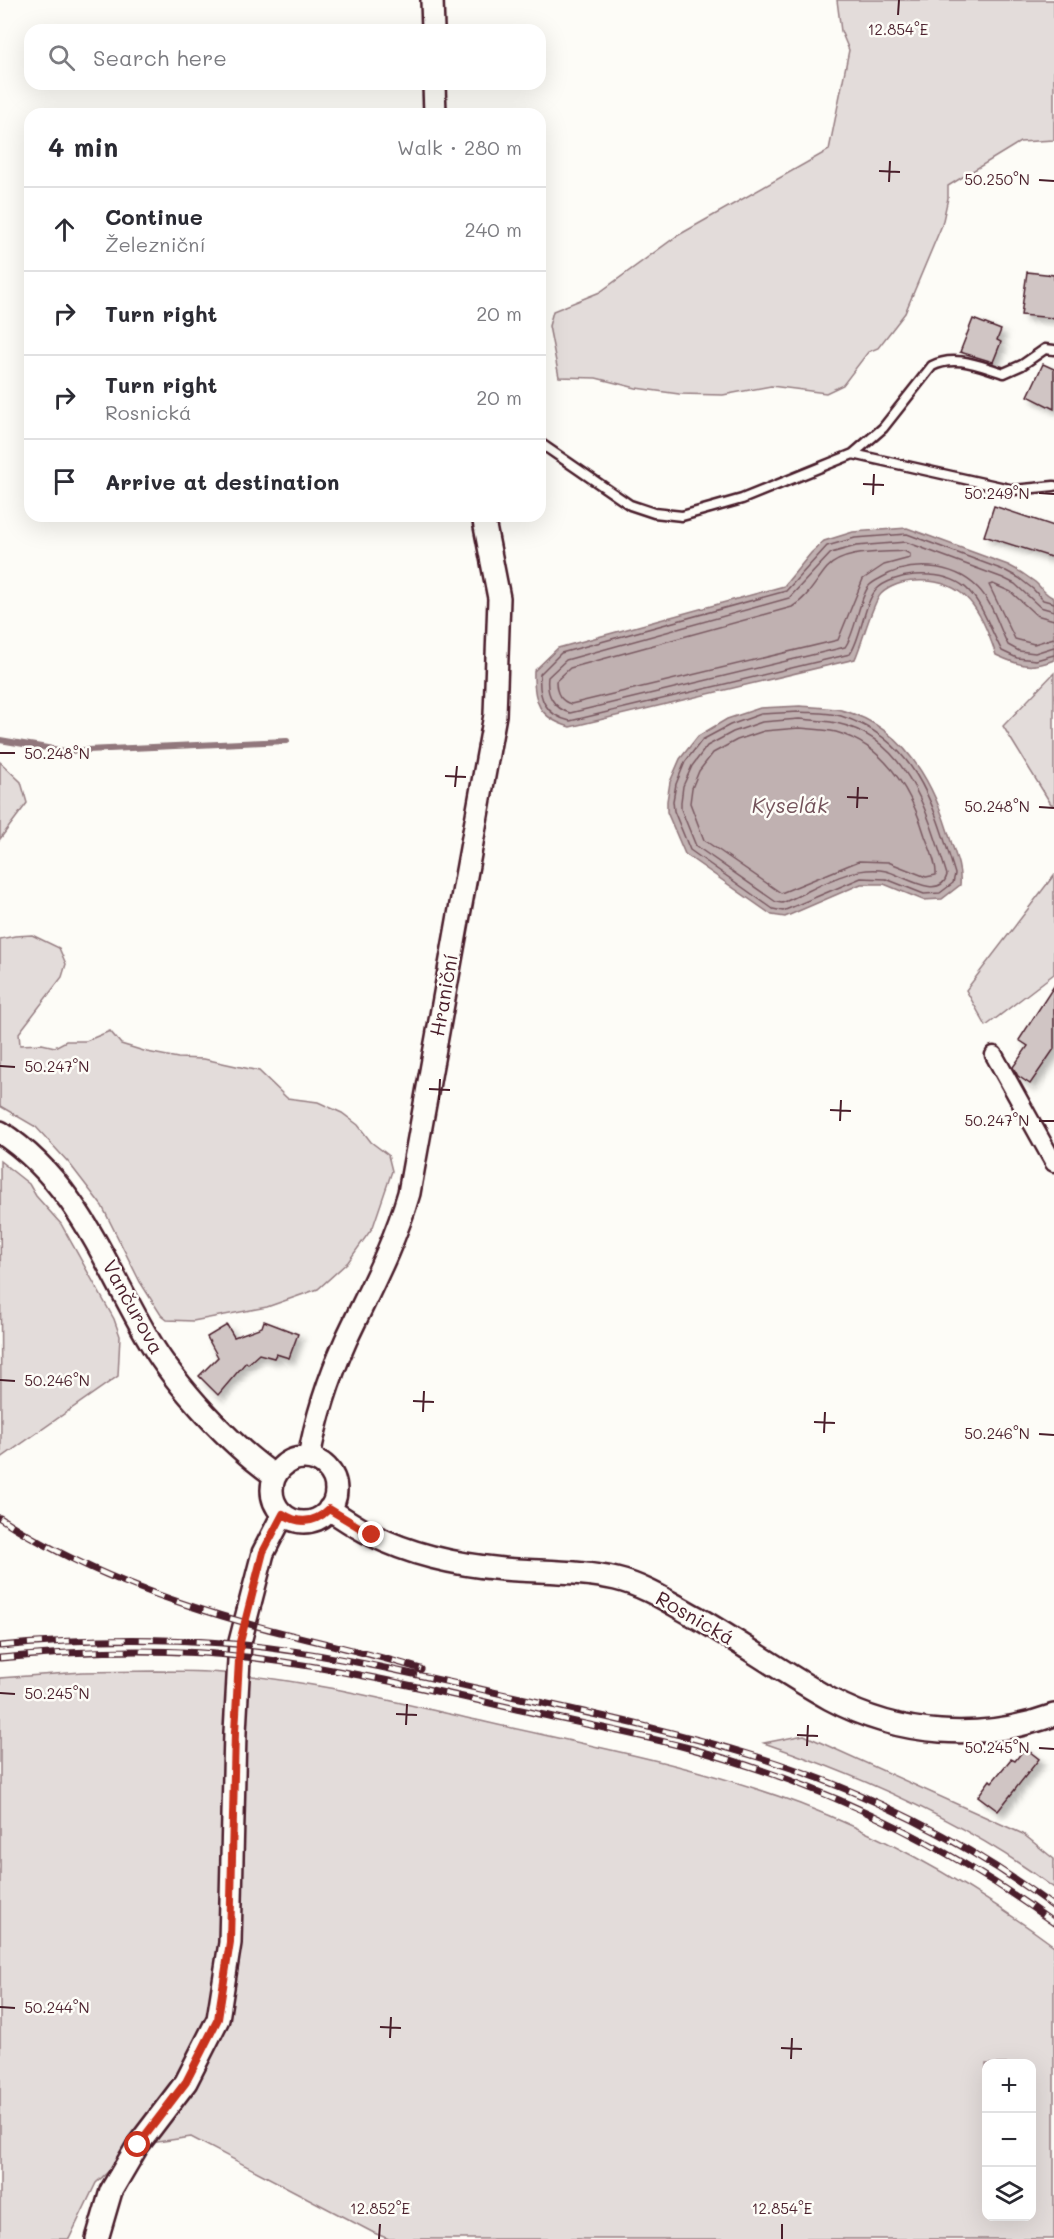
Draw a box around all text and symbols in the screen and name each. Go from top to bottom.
text: 12.854°E [868,19,929,39]
search box [24,24,546,90]
icon: search [45,41,78,74]
text: Search here [93,43,227,72]
text: 4 min [48,130,118,164]
text: Walk · 280 m [397,134,522,160]
text: 50.250°N [964,169,1030,189]
text: Continue [105,202,203,231]
icon: ahead [48,213,81,246]
text: 240 m [464,216,522,242]
text: Železniční [105,231,206,257]
icon: right [48,297,81,330]
text: Turn right [105,299,217,328]
text: 20 m [476,300,522,326]
text: Turn right [105,370,217,399]
icon: right [48,381,81,414]
text: 20 m [476,384,522,410]
text: Rosnická [105,399,191,425]
icon: arrive [48,465,81,498]
text: Arrive at destination [105,467,340,496]
text: 50.249°N [964,483,1030,503]
text: 50.248°N [24,743,90,763]
water label: Kyselák [752,791,829,818]
text: 50.248°N [964,796,1030,816]
street label: Hraniční [423,952,463,1038]
text: 50.247°N [25,1056,89,1076]
text: 50.247°N [965,1110,1029,1130]
street label: Vančurova [97,1255,170,1358]
text: 50.246°N [24,1370,90,1390]
text: 50.246°N [964,1423,1030,1443]
route end [358,1521,384,1547]
street label: Rosnická [652,1584,739,1650]
text: 50.245°N [24,1683,90,1703]
text: 50.245°N [964,1737,1030,1757]
text: 50.244°N [24,1997,90,2017]
map controls [982,2059,1036,2221]
button: + [982,2059,1036,2113]
button: − [982,2113,1036,2167]
route start [124,2131,150,2157]
button: layers [982,2167,1036,2221]
text: 12.852°E [350,2198,410,2218]
text: 12.854°E [752,2198,813,2218]

